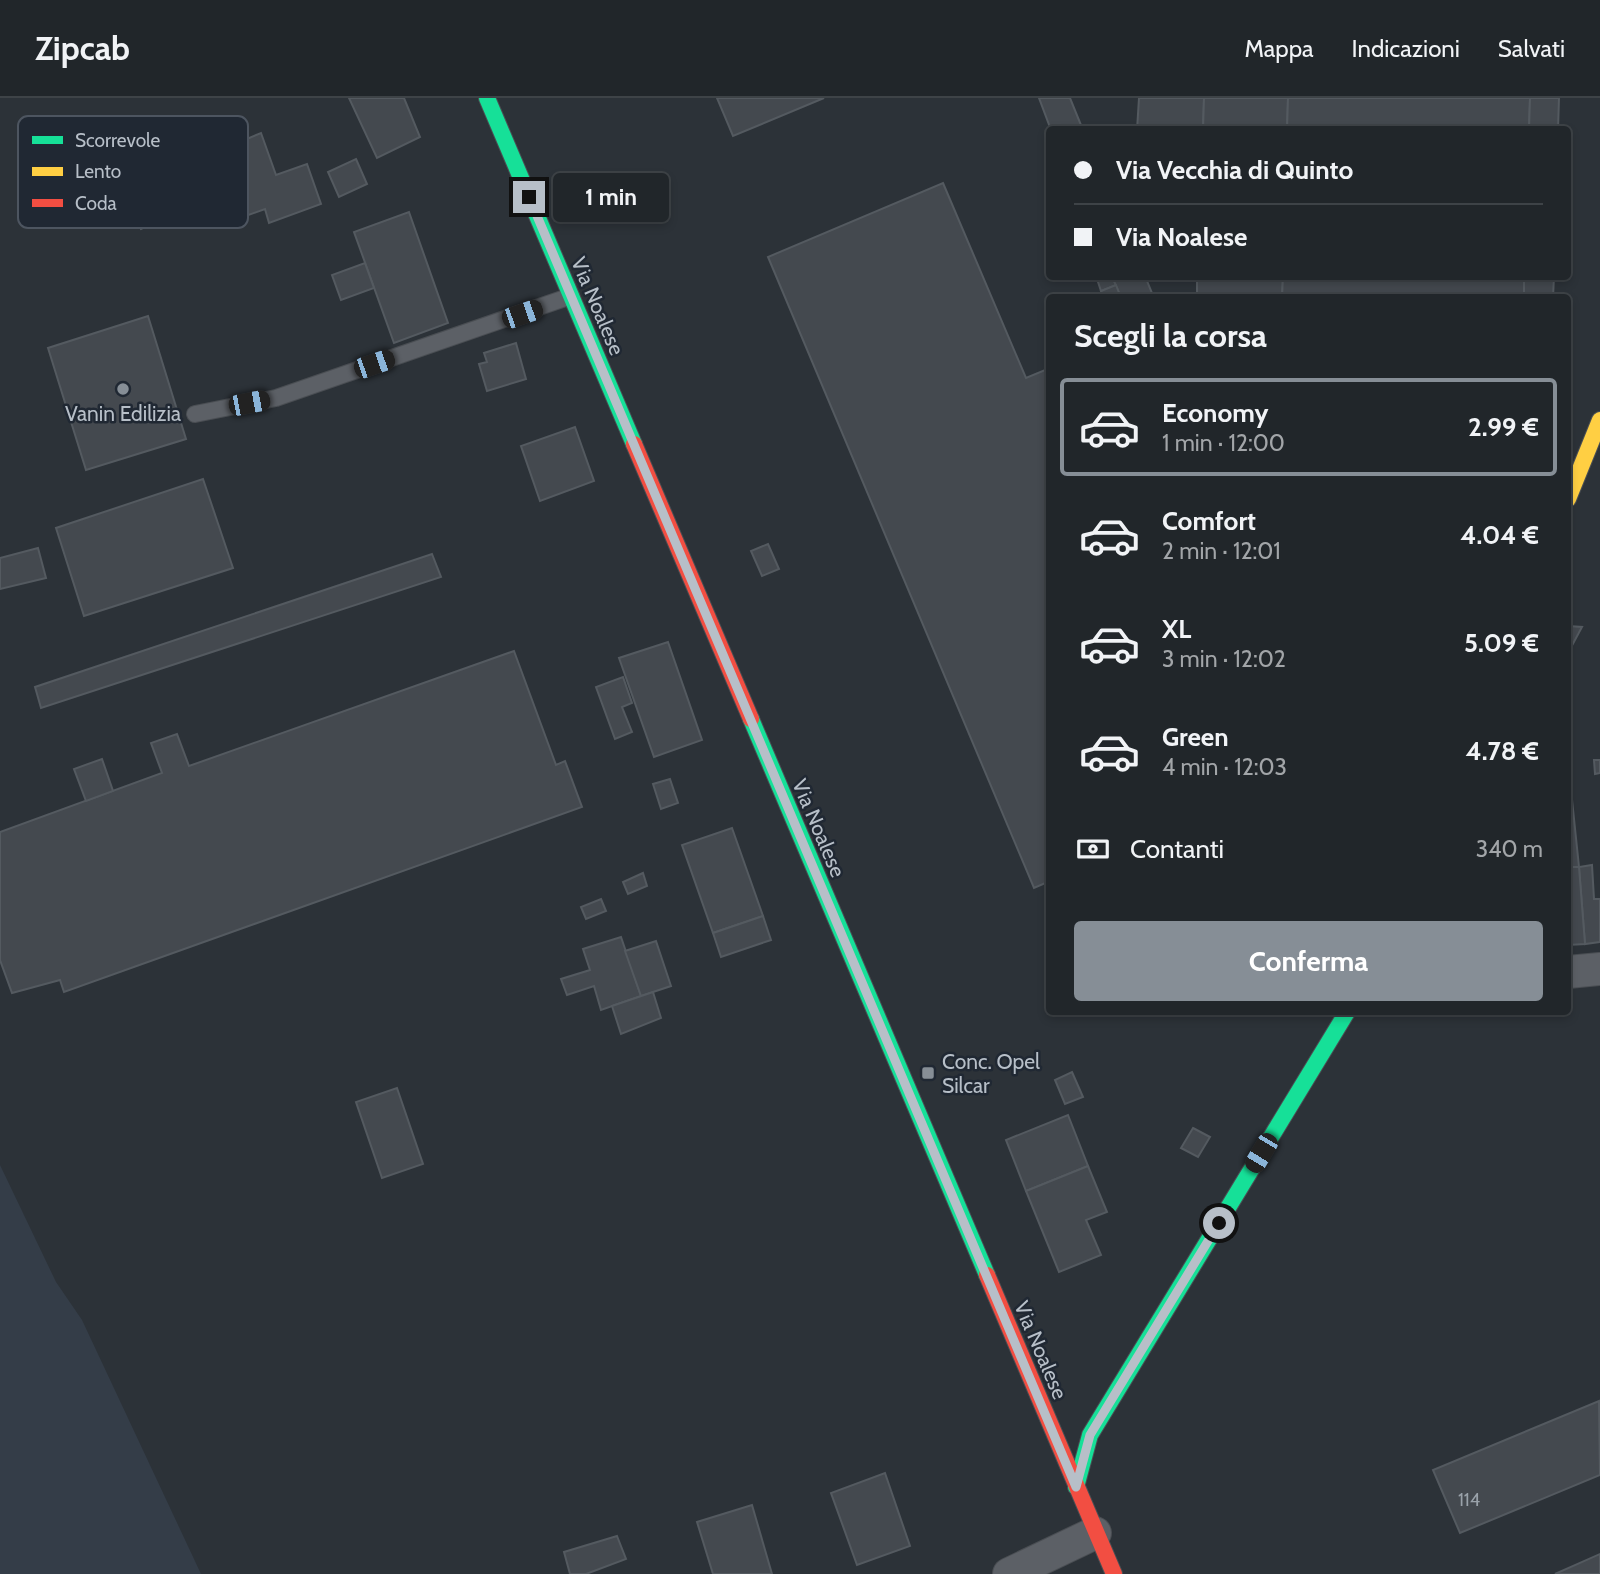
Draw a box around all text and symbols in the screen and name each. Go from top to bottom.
text: Zipcab [35,28,130,68]
text: Mappa [1244,34,1314,63]
text: Indicazioni [1352,34,1460,63]
text: Salvati [1498,34,1565,63]
legend [18,116,248,228]
text: Scorrevole [75,129,160,152]
text: Via Vecchia di Quinto [1116,154,1353,186]
text: Lento [75,160,121,183]
callout: 1 min [554,172,669,222]
route end [513,181,545,213]
text: 1 min [585,183,637,211]
text: Coda [75,192,117,215]
text: Via Noalese [1116,221,1247,253]
street label: Via Noalese [566,253,630,359]
car [499,297,546,331]
text: Scegli la corsa [1074,316,1267,355]
car [351,347,398,381]
marker: Vanin Edilizia [115,381,131,397]
car [227,389,272,417]
icon: car [1078,396,1141,459]
text: Economy [1162,397,1268,429]
place label: Vanin Edilizia [65,401,181,426]
text: 2.99 € [1468,411,1539,443]
text: 1 min · 12:00 [1162,429,1285,457]
icon: car [1078,504,1141,567]
text: Comfort [1162,505,1256,537]
text: 4.04 € [1460,519,1539,551]
text: 2 min · 12:01 [1162,537,1281,565]
icon: car [1078,612,1141,675]
text: XL [1162,613,1191,645]
text: 5.09 € [1464,627,1539,659]
text: 3 min · 12:02 [1162,645,1286,673]
icon: car [1078,720,1141,783]
text: Green [1162,721,1229,753]
text: 4.78 € [1466,735,1539,767]
text: 4 min · 12:03 [1162,753,1287,781]
street label: Via Noalese [787,775,851,881]
icon: cash [1074,830,1112,868]
text: Contanti [1130,833,1224,865]
text: 340 m [1476,835,1543,863]
button: Conferma [1074,921,1543,1001]
place label: Conc. Opel Silcar [942,1049,1040,1098]
marker: Conc. Opel Silcar [920,1065,936,1081]
car [1242,1130,1281,1176]
route start [1203,1207,1235,1239]
street label: Via Noalese [1009,1297,1073,1403]
house number: 114 [1458,1489,1480,1511]

